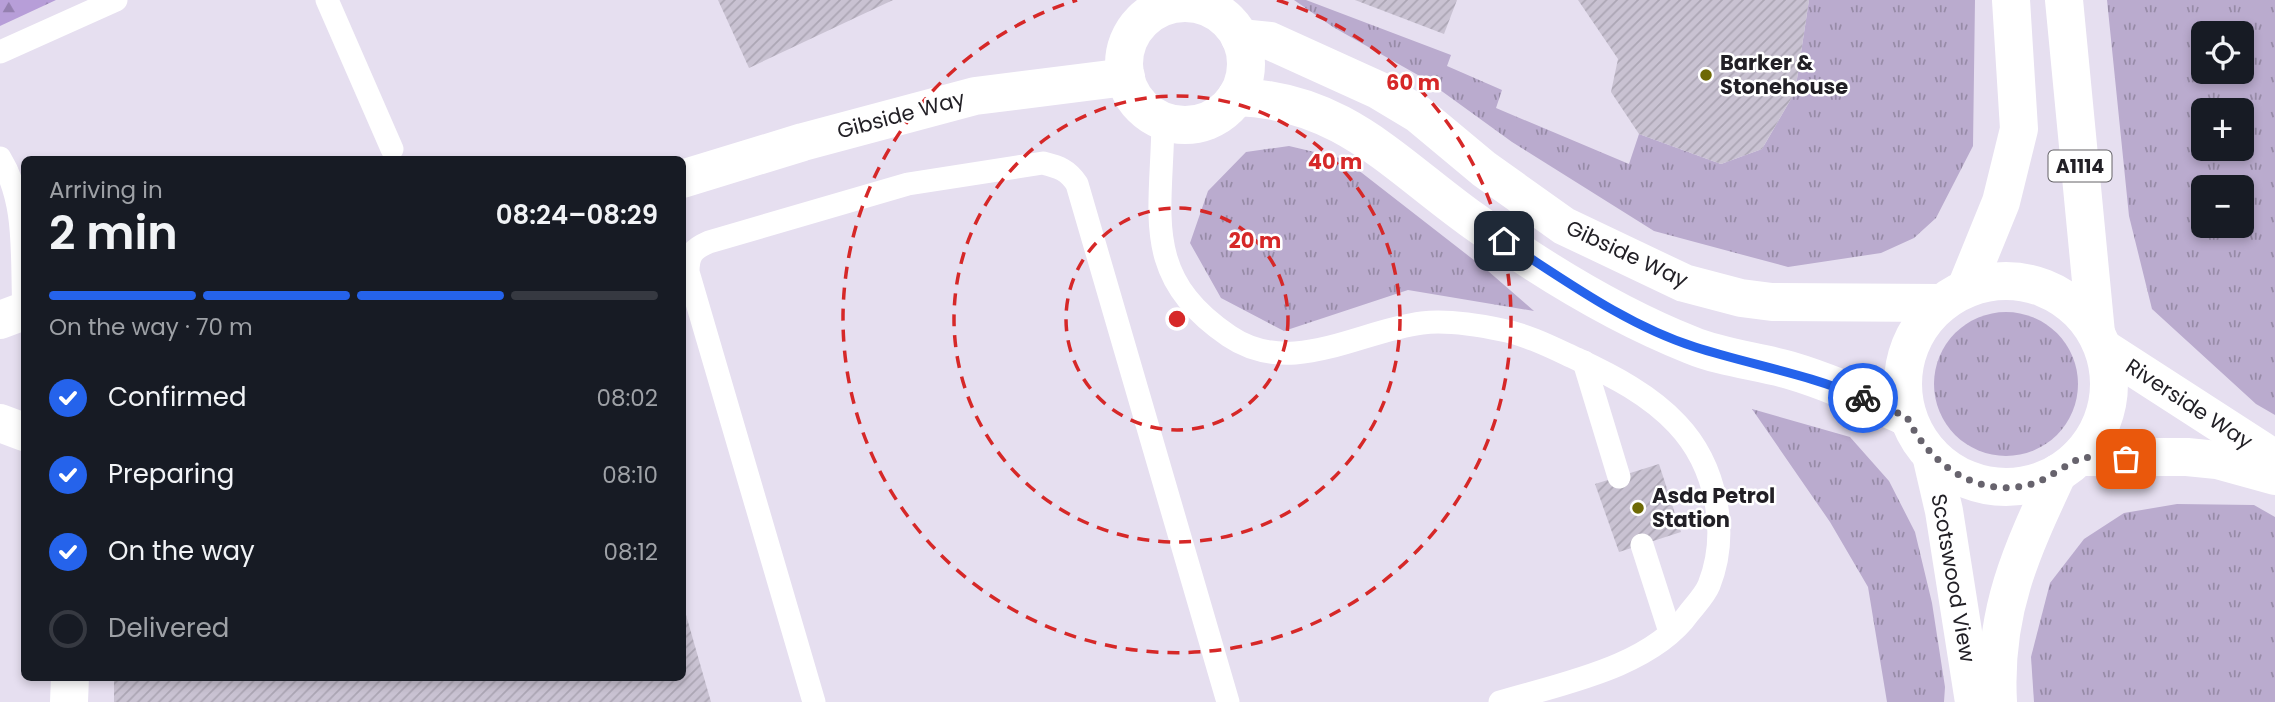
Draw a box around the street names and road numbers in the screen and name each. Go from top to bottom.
street label: Gibside Way [834,83,968,145]
road number: A1114 [2048,150,2112,182]
street label: Gibside Way [1562,213,1693,294]
street label: Riverside Way [2120,352,2259,456]
street label: Scotswood View [1924,491,1983,664]

